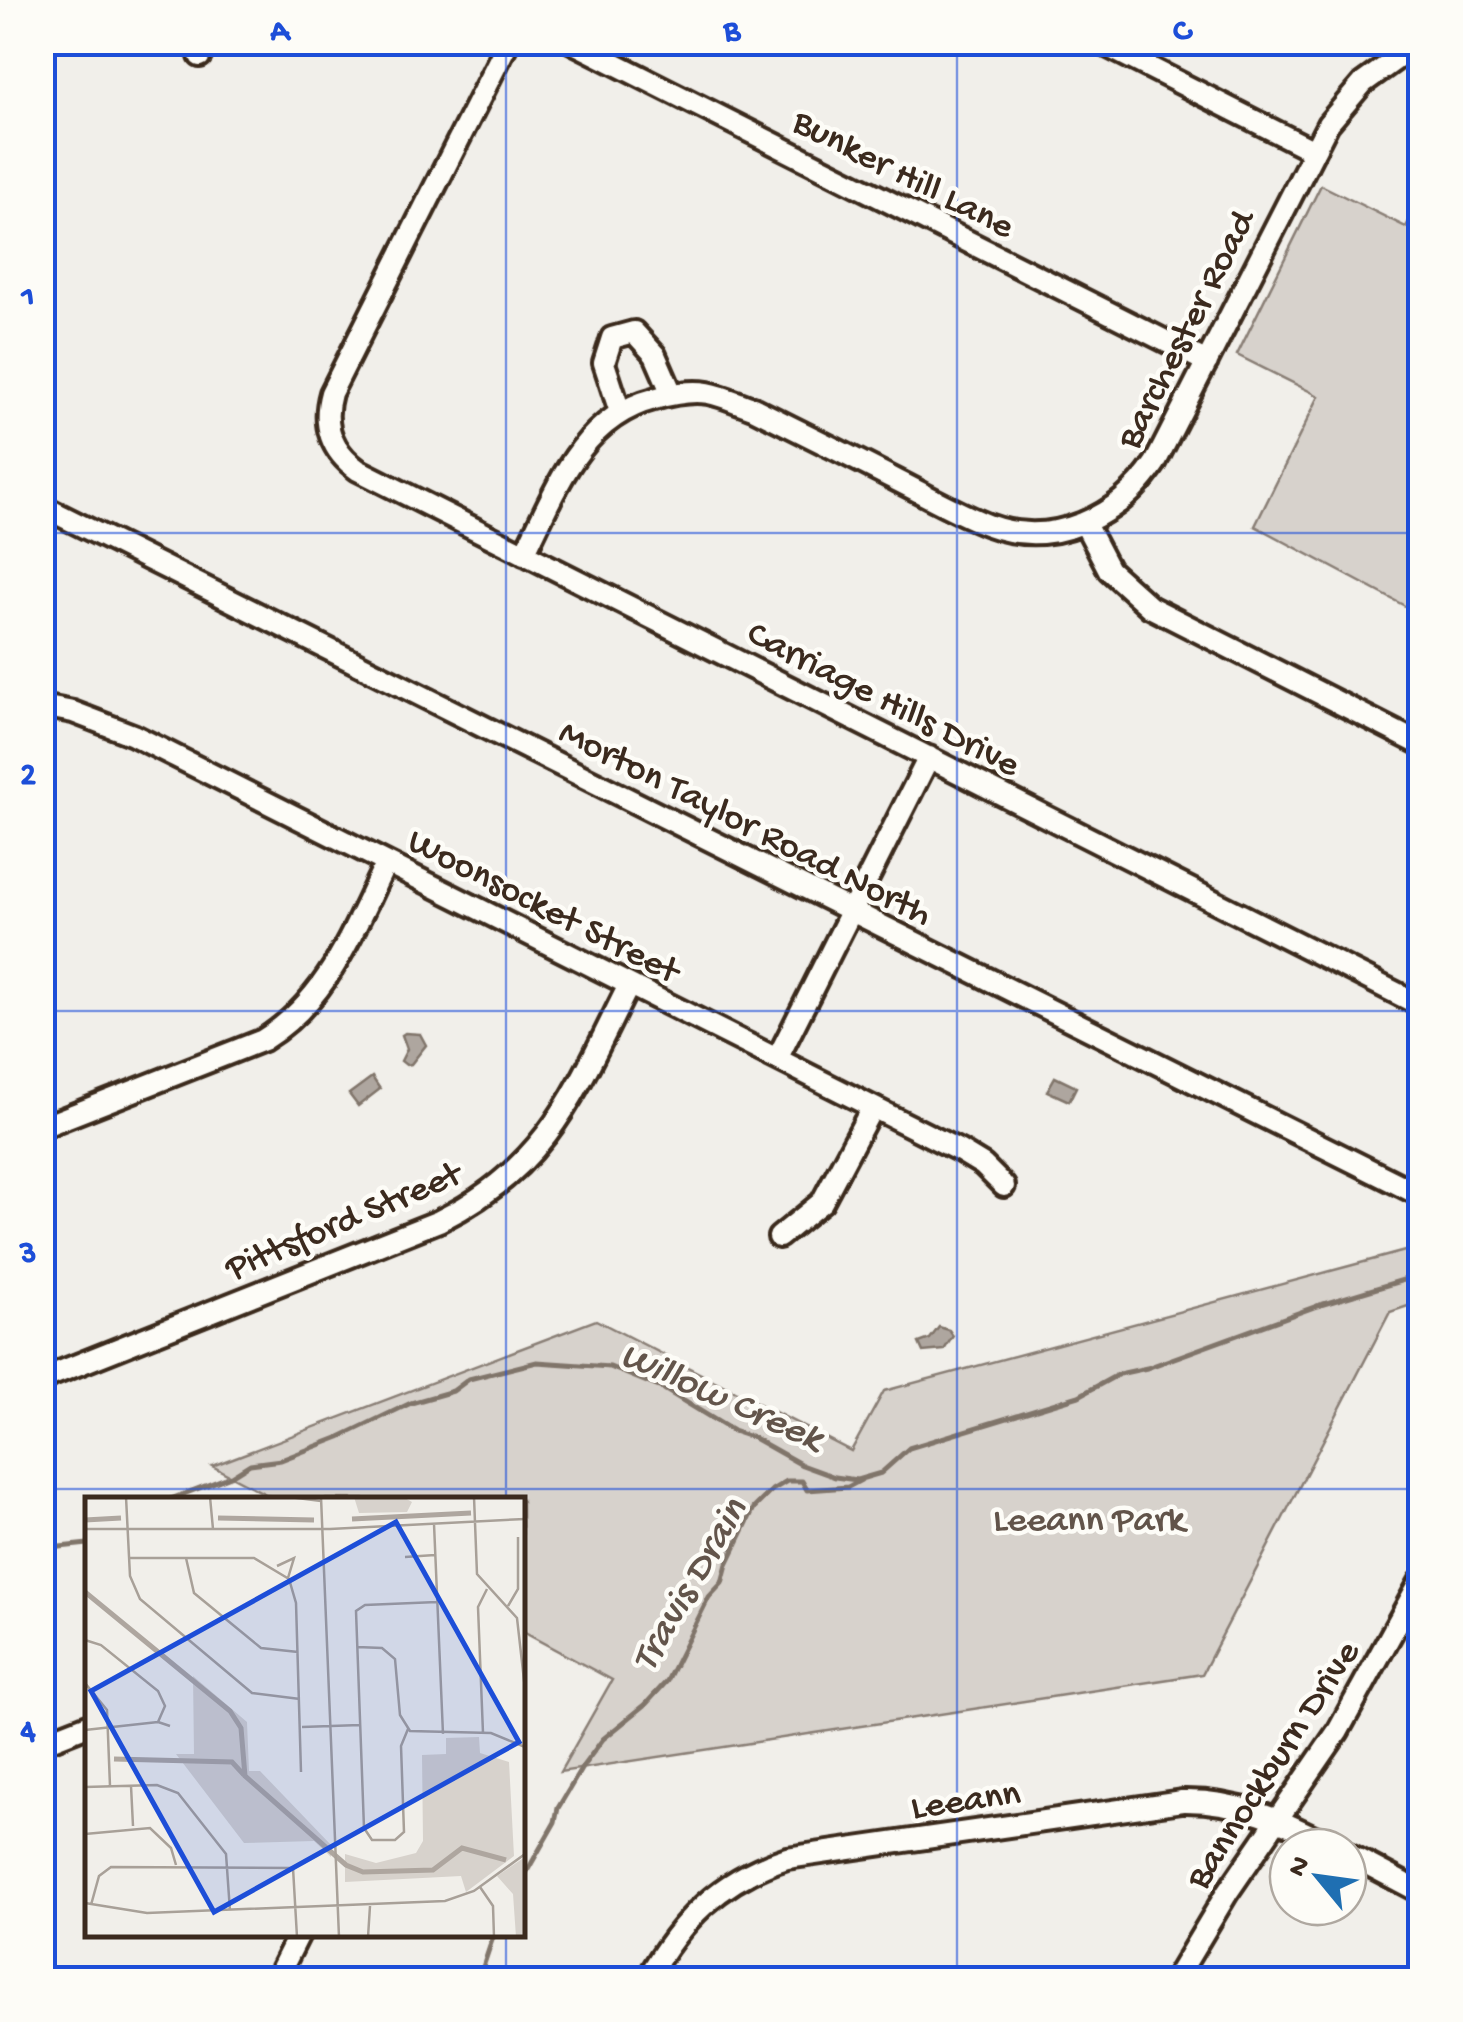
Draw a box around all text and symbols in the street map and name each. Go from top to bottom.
text: A [270,14,292,52]
text: B [723,14,742,52]
text: C [1173,14,1193,52]
street label: Bunker Hill Lane [783,101,1021,251]
street label: Barchester Road [1109,202,1269,458]
text: 1 [21,280,34,318]
street label: Carriage Hills Drive [738,613,1027,789]
street label: Morton Taylor Road North [550,712,938,939]
text: 2 [20,758,36,796]
street label: Woonsocket Street [399,821,688,997]
street label: Pittsford Street [219,1153,472,1293]
text: 3 [19,1236,36,1274]
water label: Willow Creek [612,1333,833,1466]
water label: Travis Drain [623,1490,761,1681]
inset map [85,1497,525,1937]
park label: Leeann Park [993,1500,1188,1544]
street label: Bannockburn Drive [1178,1633,1372,1900]
text: 4 [19,1714,36,1752]
street label: Leeann [908,1773,1024,1832]
north arrow [1268,1827,1368,1927]
text: N [1281,1851,1319,1883]

